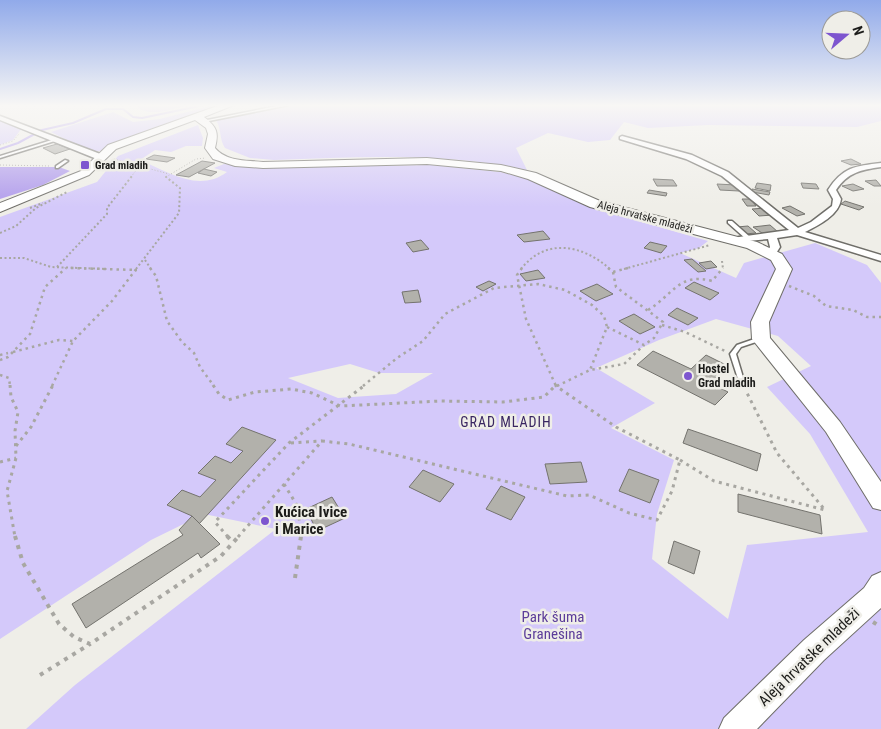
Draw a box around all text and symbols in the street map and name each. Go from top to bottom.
north arrow [821,10,871,60]
text: N [849,24,867,37]
marker: Grad mladih [79,159,91,171]
place label: Grad mladih [95,159,148,172]
street label: Aleja hrvatske mladeži [596,198,694,236]
place label: Hostel Grad mladih [698,362,756,390]
marker: Hostel Grad mladih [682,370,694,382]
district label: GRAD MLADIH [460,414,552,430]
place label: Kućica Ivice i Marice [275,503,347,538]
marker: Kućica Ivice i Marice [259,515,271,527]
street label: Aleja hrvatske mladeži [755,604,863,710]
park label: Park šuma Granešina [522,608,584,643]

